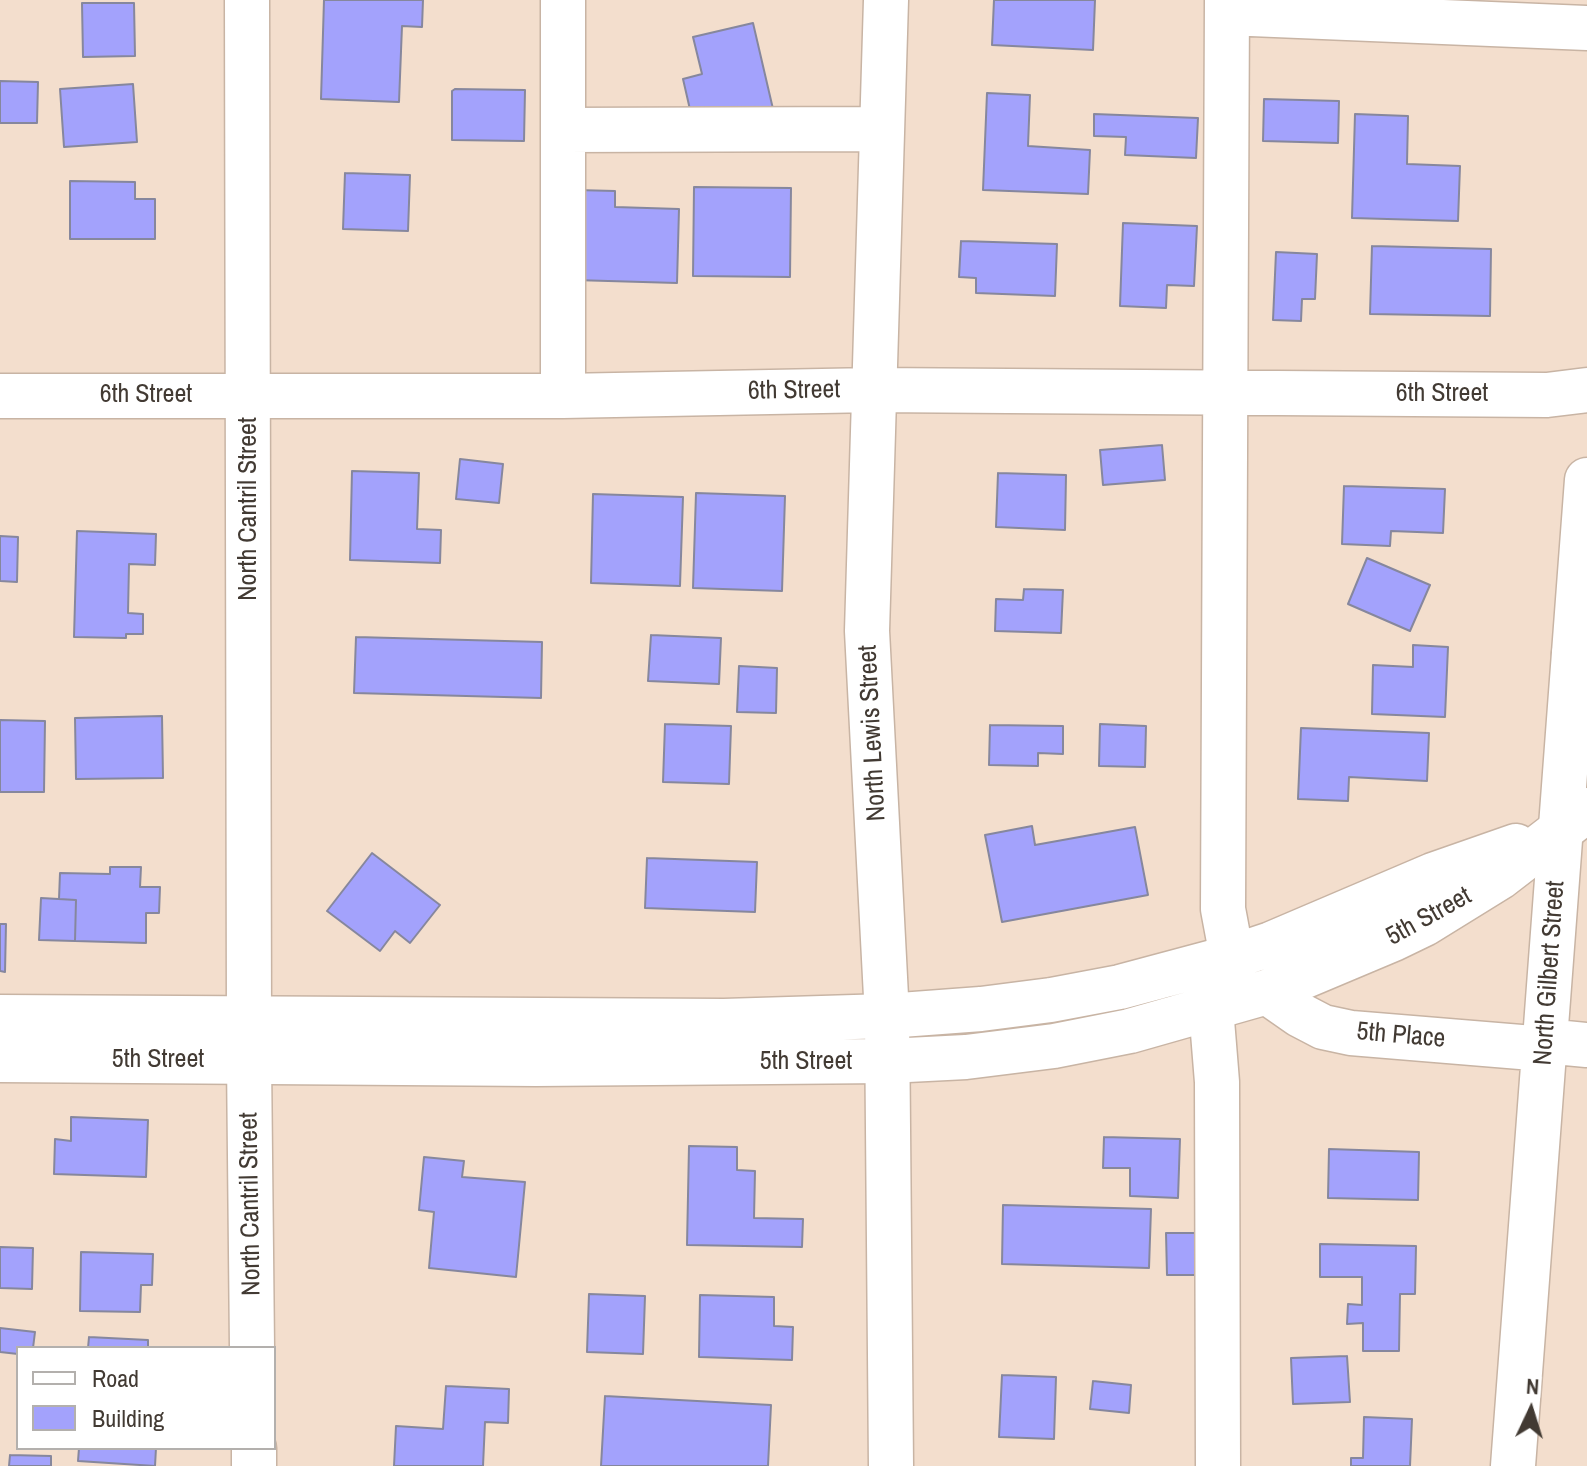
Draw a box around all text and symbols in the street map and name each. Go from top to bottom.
street label: 6th Street [748,375,840,407]
street label: 6th Street [1396,378,1488,410]
street label: 6th Street [100,379,192,411]
street label: North Cantril Street [233,417,265,601]
street label: North Lewis Street [853,644,893,822]
street label: North Gilbert Street [1528,880,1572,1066]
street label: 5th Street [1381,881,1477,953]
street label: 5th Place [1355,1017,1447,1055]
street label: 5th Street [112,1044,204,1076]
street label: 5th Street [760,1046,852,1078]
street label: North Cantril Street [234,1112,268,1296]
legend [16,1346,276,1450]
text: Road [92,1362,139,1394]
north arrow [1491,1370,1571,1450]
text: N [1525,1371,1540,1401]
text: Building [92,1402,164,1434]

